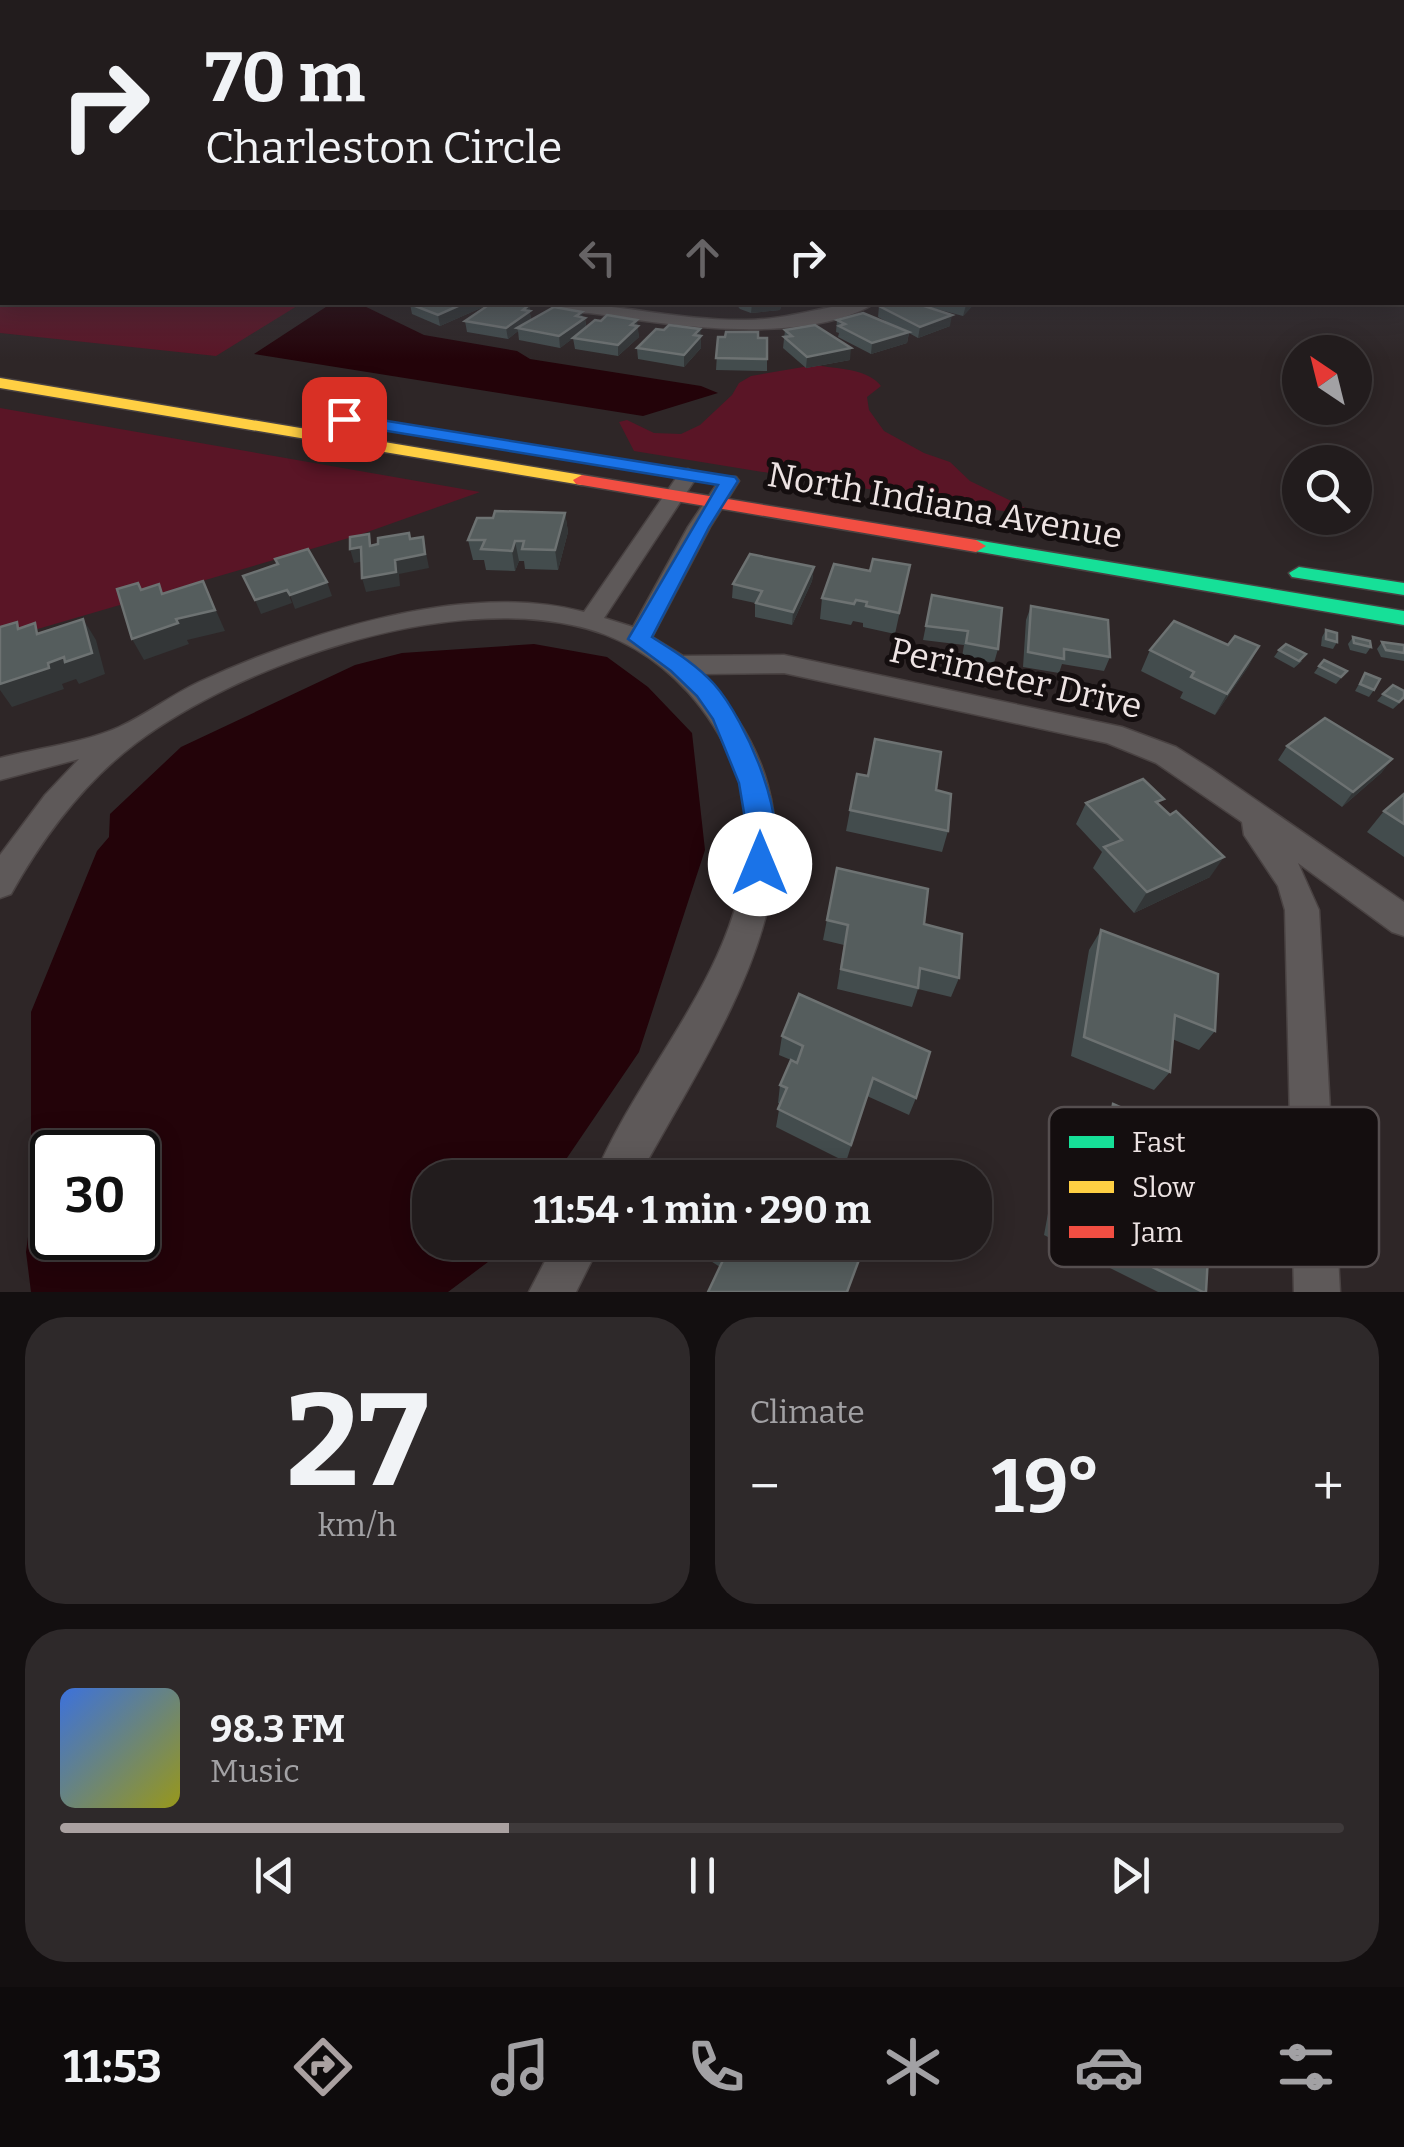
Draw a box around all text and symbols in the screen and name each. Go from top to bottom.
text: 70 m [205,36,365,120]
icon: right [40,40,170,170]
text: Charleston Circle [205,121,562,175]
icon: left [570,230,625,285]
icon: ahead [675,230,730,285]
icon: right [780,230,835,285]
north arrow [1282,335,1372,425]
map controls [1282,335,1372,535]
pin [302,377,387,462]
icon: arrive [317,392,372,447]
button: search [1282,445,1372,535]
street label: North Indiana Avenue [764,453,1126,557]
street label: Perimeter Drive [886,629,1146,727]
position arrow [708,812,812,916]
legend [1049,1107,1379,1267]
text: Fast [1132,1126,1186,1159]
speed limit sign: 30 [30,1130,160,1260]
text: Slow [1132,1171,1195,1204]
text: 11:54 · 1 min · 290 m [533,1187,871,1233]
text: Jam [1131,1216,1183,1249]
text: 27 [286,1363,428,1519]
text: Climate [750,1393,865,1431]
text: 19° [992,1442,1101,1532]
text: − [750,1454,780,1520]
text: + [1313,1454,1344,1520]
text: km/h [318,1506,397,1544]
text: 98.3 FM [210,1706,345,1752]
text: Music [210,1752,300,1790]
icon: previous [247,1848,302,1903]
icon: pause [675,1848,730,1903]
icon: next [1103,1848,1158,1903]
icon: directions [288,2032,358,2102]
icon: music [485,2032,555,2102]
icon: phone [681,2032,751,2102]
icon: climate [878,2032,948,2102]
icon: car [1074,2032,1144,2102]
icon: filters [1271,2032,1341,2102]
text: 11:53 [63,2040,162,2094]

